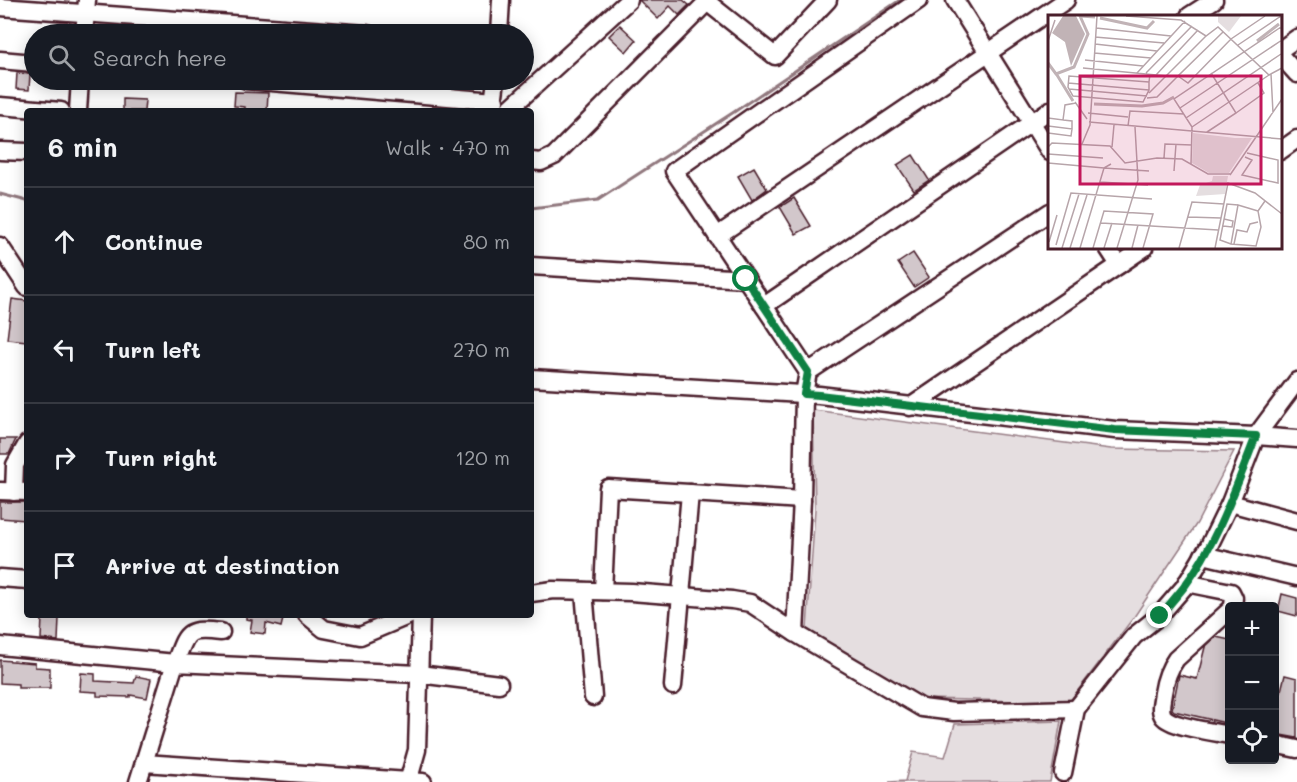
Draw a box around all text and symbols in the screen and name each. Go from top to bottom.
inset map [1048,15,1282,249]
search box [24,24,534,90]
icon: search [45,41,78,74]
text: Search here [93,43,227,72]
text: 6 min [48,130,117,164]
text: Walk · 470 m [385,134,510,160]
icon: ahead [48,225,81,258]
text: Continue [105,227,203,256]
text: 80 m [463,228,510,254]
route start [732,265,758,291]
icon: left [48,333,81,366]
text: Turn left [105,335,201,364]
text: 270 m [453,336,510,362]
icon: right [48,441,81,474]
text: Turn right [105,443,217,472]
text: 120 m [455,444,510,470]
icon: arrive [48,549,81,582]
text: Arrive at destination [105,551,340,580]
route end [1146,602,1172,628]
map controls [1225,602,1279,764]
button: + [1225,602,1279,656]
button: − [1225,656,1279,710]
button: locate [1225,710,1279,764]

